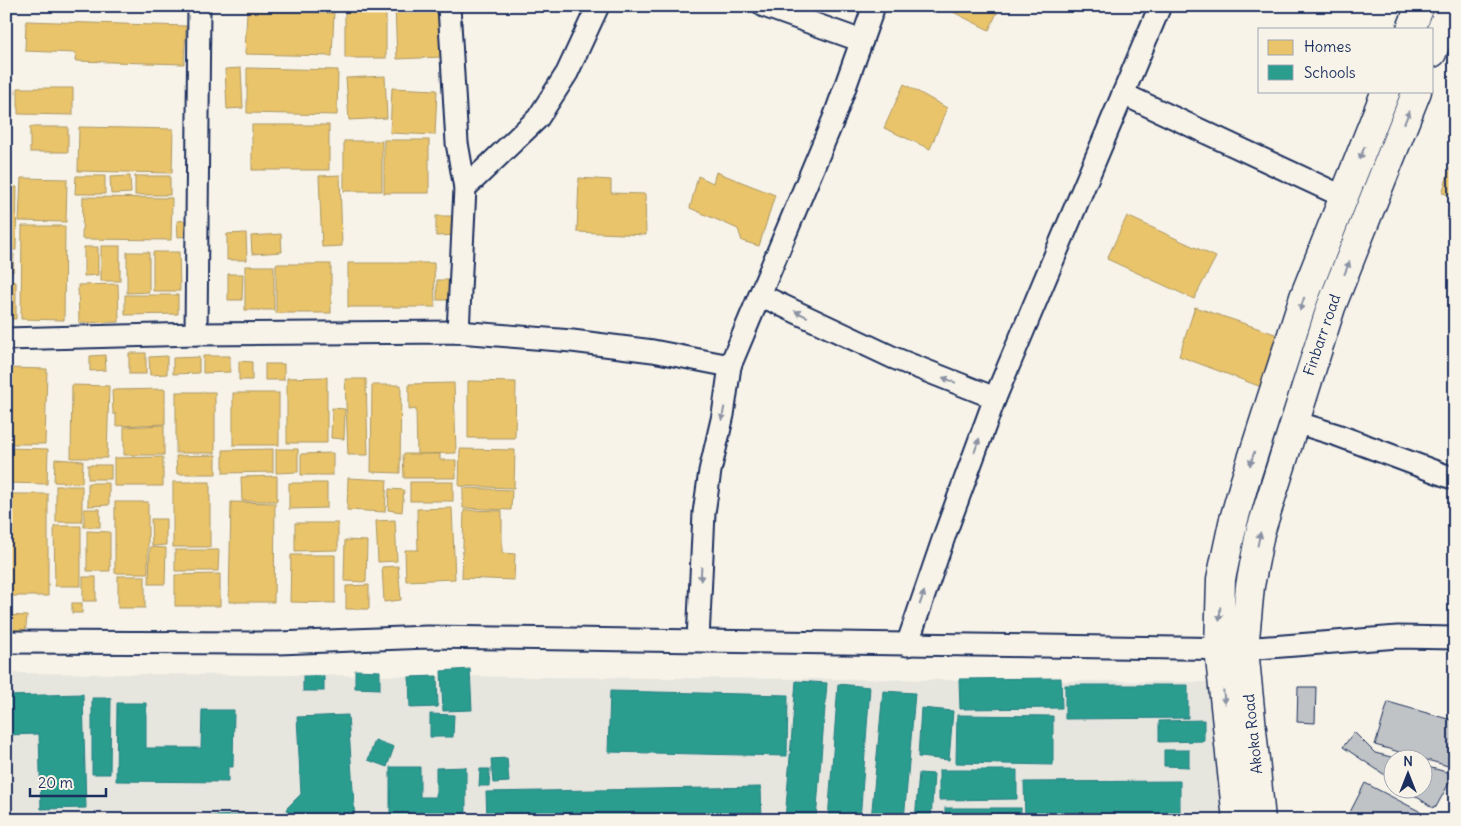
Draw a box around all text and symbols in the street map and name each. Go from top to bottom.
legend [1258,28,1434,92]
text: Homes [1304,37,1351,56]
text: Schools [1304,63,1356,82]
one-way arrow [1403,109,1411,124]
one-way arrow [1358,146,1366,161]
one-way arrow [1343,260,1351,275]
street label: Finbarr road [1299,291,1344,378]
one-way arrow [1298,297,1306,312]
one-way arrow [794,310,808,318]
one-way arrow [941,376,956,384]
one-way arrow [718,406,726,422]
one-way arrow [974,438,981,453]
one-way arrow [1248,451,1256,466]
one-way arrow [1255,531,1263,546]
one-way arrow [697,567,705,583]
one-way arrow [919,591,927,606]
one-way arrow [1216,606,1224,622]
one-way arrow [1220,690,1228,706]
street label: Akoka Road [1239,693,1266,775]
north arrow [1384,748,1434,798]
text: N [1403,752,1413,770]
scale bar [30,766,106,798]
text: 20 m [38,773,73,792]

